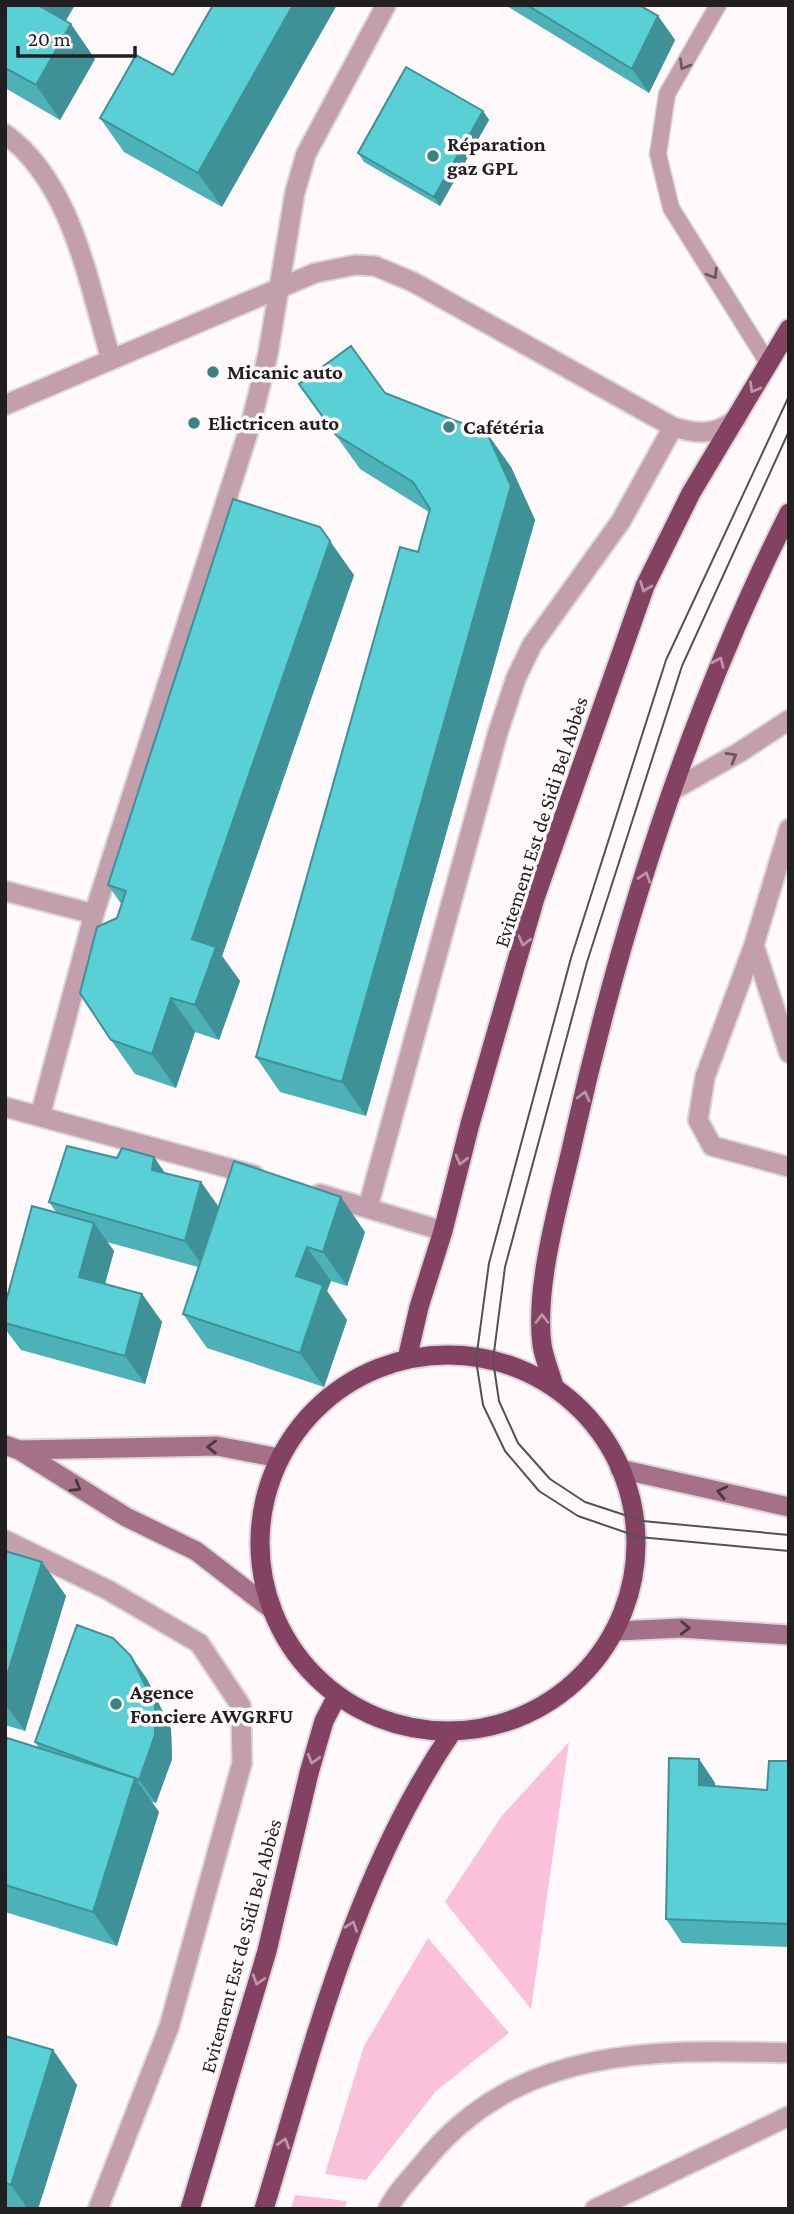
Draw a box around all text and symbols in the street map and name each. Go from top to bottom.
scale bar [18,14,135,58]
text: 20 m [28,27,71,51]
one-way arrow [679,57,692,70]
place label: Réparation gaz GPL [447,132,546,180]
marker: Réparation gaz GPL [425,148,441,164]
one-way arrow [704,266,717,279]
place label: Micanic auto [227,360,343,384]
marker: Micanic auto [205,364,221,380]
one-way arrow [749,380,762,393]
place label: Elictricen auto [208,411,339,435]
marker: Elictricen auto [186,415,202,431]
place label: Cafétéria [463,415,545,439]
marker: Cafétéria [441,419,457,435]
one-way arrow [640,581,654,593]
one-way arrow [711,657,725,669]
street label: Evitement Est de Sidi Bel Abbès [489,694,593,950]
one-way arrow [724,752,737,765]
one-way arrow [636,871,651,883]
one-way arrow [518,935,532,947]
one-way arrow [575,1090,590,1102]
one-way arrow [455,1154,469,1166]
one-way arrow [534,1313,550,1324]
one-way arrow [206,1439,217,1455]
one-way arrow [69,1478,82,1491]
one-way arrow [716,1486,728,1500]
one-way arrow [680,1621,691,1636]
place label: Agence Fonciere AWGRFU [129,1680,293,1728]
marker: Agence Fonciere AWGRFU [108,1696,124,1712]
one-way arrow [306,1753,321,1765]
street label: Evitement Est de Sidi Bel Abbès [195,1816,287,2076]
one-way arrow [344,1921,358,1933]
one-way arrow [252,1974,267,1986]
one-way arrow [276,2138,291,2150]

